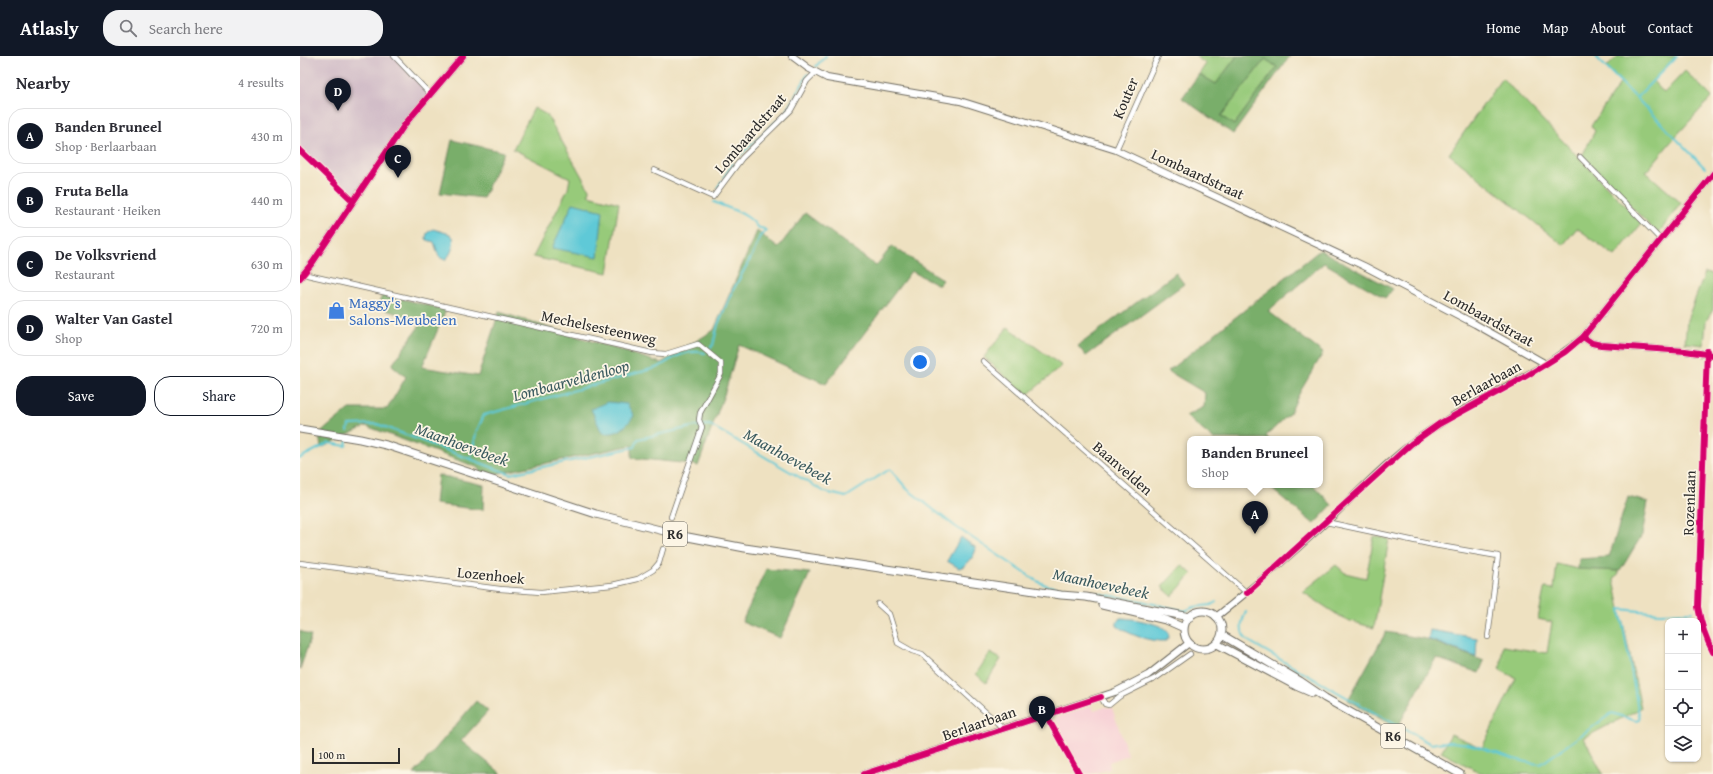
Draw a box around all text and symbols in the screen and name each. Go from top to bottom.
search box [103,10,383,46]
text: Atlasly [20,14,79,42]
icon: search [117,17,139,39]
text: Search here [149,18,223,39]
text: Home [1486,18,1521,38]
text: Map [1543,18,1568,38]
text: About [1590,18,1626,38]
text: Contact [1648,18,1693,38]
text: Nearby [16,70,70,95]
text: 4 results [238,73,284,92]
street label: Kouter [1107,74,1143,122]
pin: D [325,78,351,111]
street label: Lombaardstraat [709,88,791,178]
text: Banden Bruneel [55,116,162,137]
text: A [26,127,34,146]
text: 430 m [251,127,283,146]
text: Shop · Berlaarbaan [55,137,157,156]
street label: Lombaardstraat [1148,143,1248,205]
pin: C [385,145,411,178]
text: Fruta Bella [55,180,129,201]
text: B [26,191,34,210]
text: 440 m [251,191,283,210]
text: Restaurant · Heiken [55,201,161,220]
text: De Volksvriend [55,244,156,265]
text: C [26,255,34,274]
text: 630 m [251,255,283,274]
text: Restaurant [55,265,115,284]
street label: Lombaardstraat [1440,285,1538,352]
place label: Maggy's Salons-Meubelen [349,292,457,330]
shop icon: Maggy's Salons-Meubelen [326,301,346,321]
street label: Mechelsesteenweg [540,305,659,350]
text: Walter Van Gastel [55,308,173,329]
text: D [26,319,34,338]
text: 720 m [251,319,283,338]
text: Shop [55,329,82,348]
your location [910,352,930,372]
water label: Lombaarveldenloop [509,353,632,407]
street label: Berlaarbaan [1447,355,1525,411]
button: Save [16,376,146,416]
button: Share [154,376,284,416]
water label: Maanhoevebeek [412,416,513,472]
water label: Maanhoevebeek [739,422,837,491]
street label: Baanvelden [1089,436,1158,500]
popup [1187,436,1323,488]
text: Banden Bruneel [1202,442,1309,463]
text: Shop [1202,463,1229,482]
street label: Rozenlaan [1677,470,1701,536]
pin: A [1242,501,1268,534]
road number: R6 [663,522,687,546]
street label: Lozenhoek [456,561,526,589]
water label: Maanhoevebeek [1051,561,1152,605]
map controls [1665,618,1701,762]
button: + [1665,618,1701,654]
button: − [1665,654,1701,690]
button: locate [1665,690,1701,726]
pin: B [1029,696,1055,729]
street label: Berlaarbaan [939,700,1019,745]
road number: R6 [1381,724,1405,748]
button: layers [1665,726,1701,762]
scale bar [312,746,400,765]
text: 100 m [318,747,345,763]

